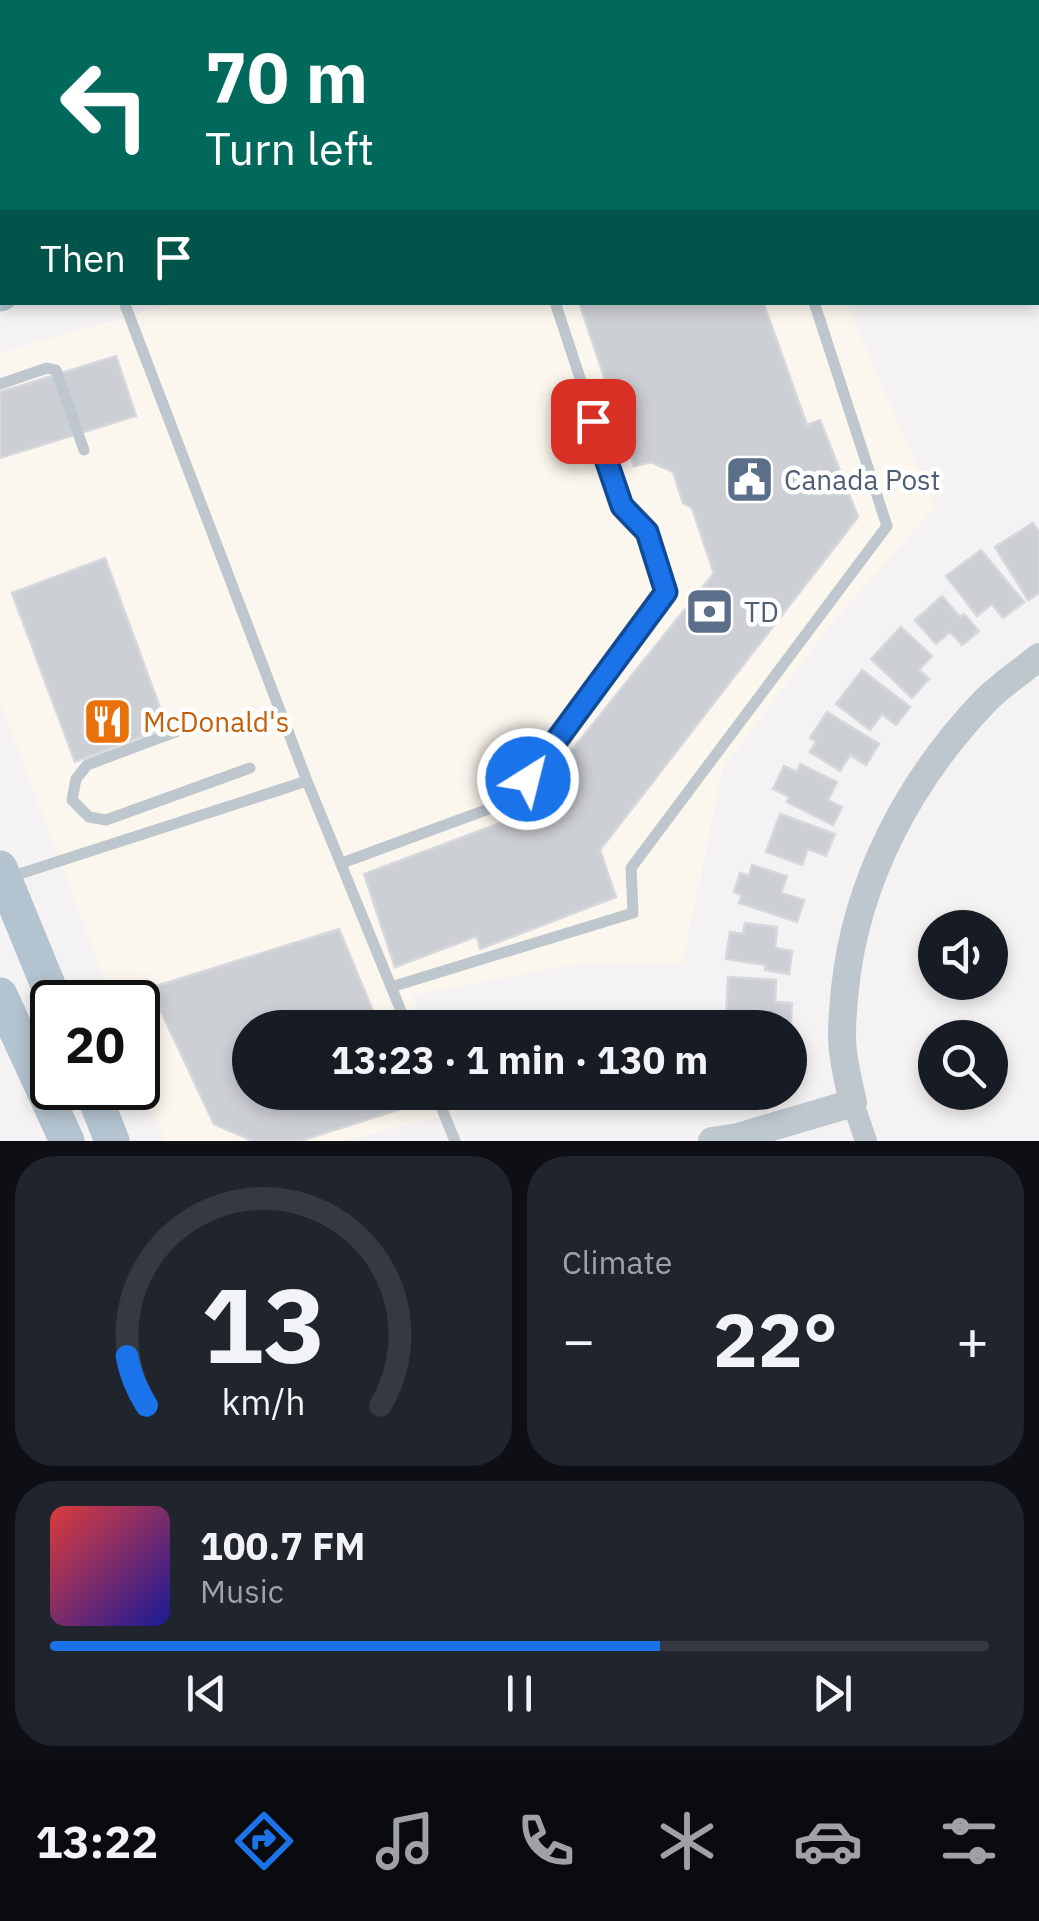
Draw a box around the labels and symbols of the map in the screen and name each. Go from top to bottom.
pin [551,379,636,464]
public building icon: Canada Post [723,453,775,505]
place label: Canada Post [784,461,940,498]
bank icon: TD [683,585,735,637]
place label: TD [744,593,779,630]
restaurant icon: McDonald's [82,695,134,747]
place label: McDonald's [143,703,289,740]
position arrow [476,727,580,831]
speed limit sign: 20 [30,980,160,1110]

